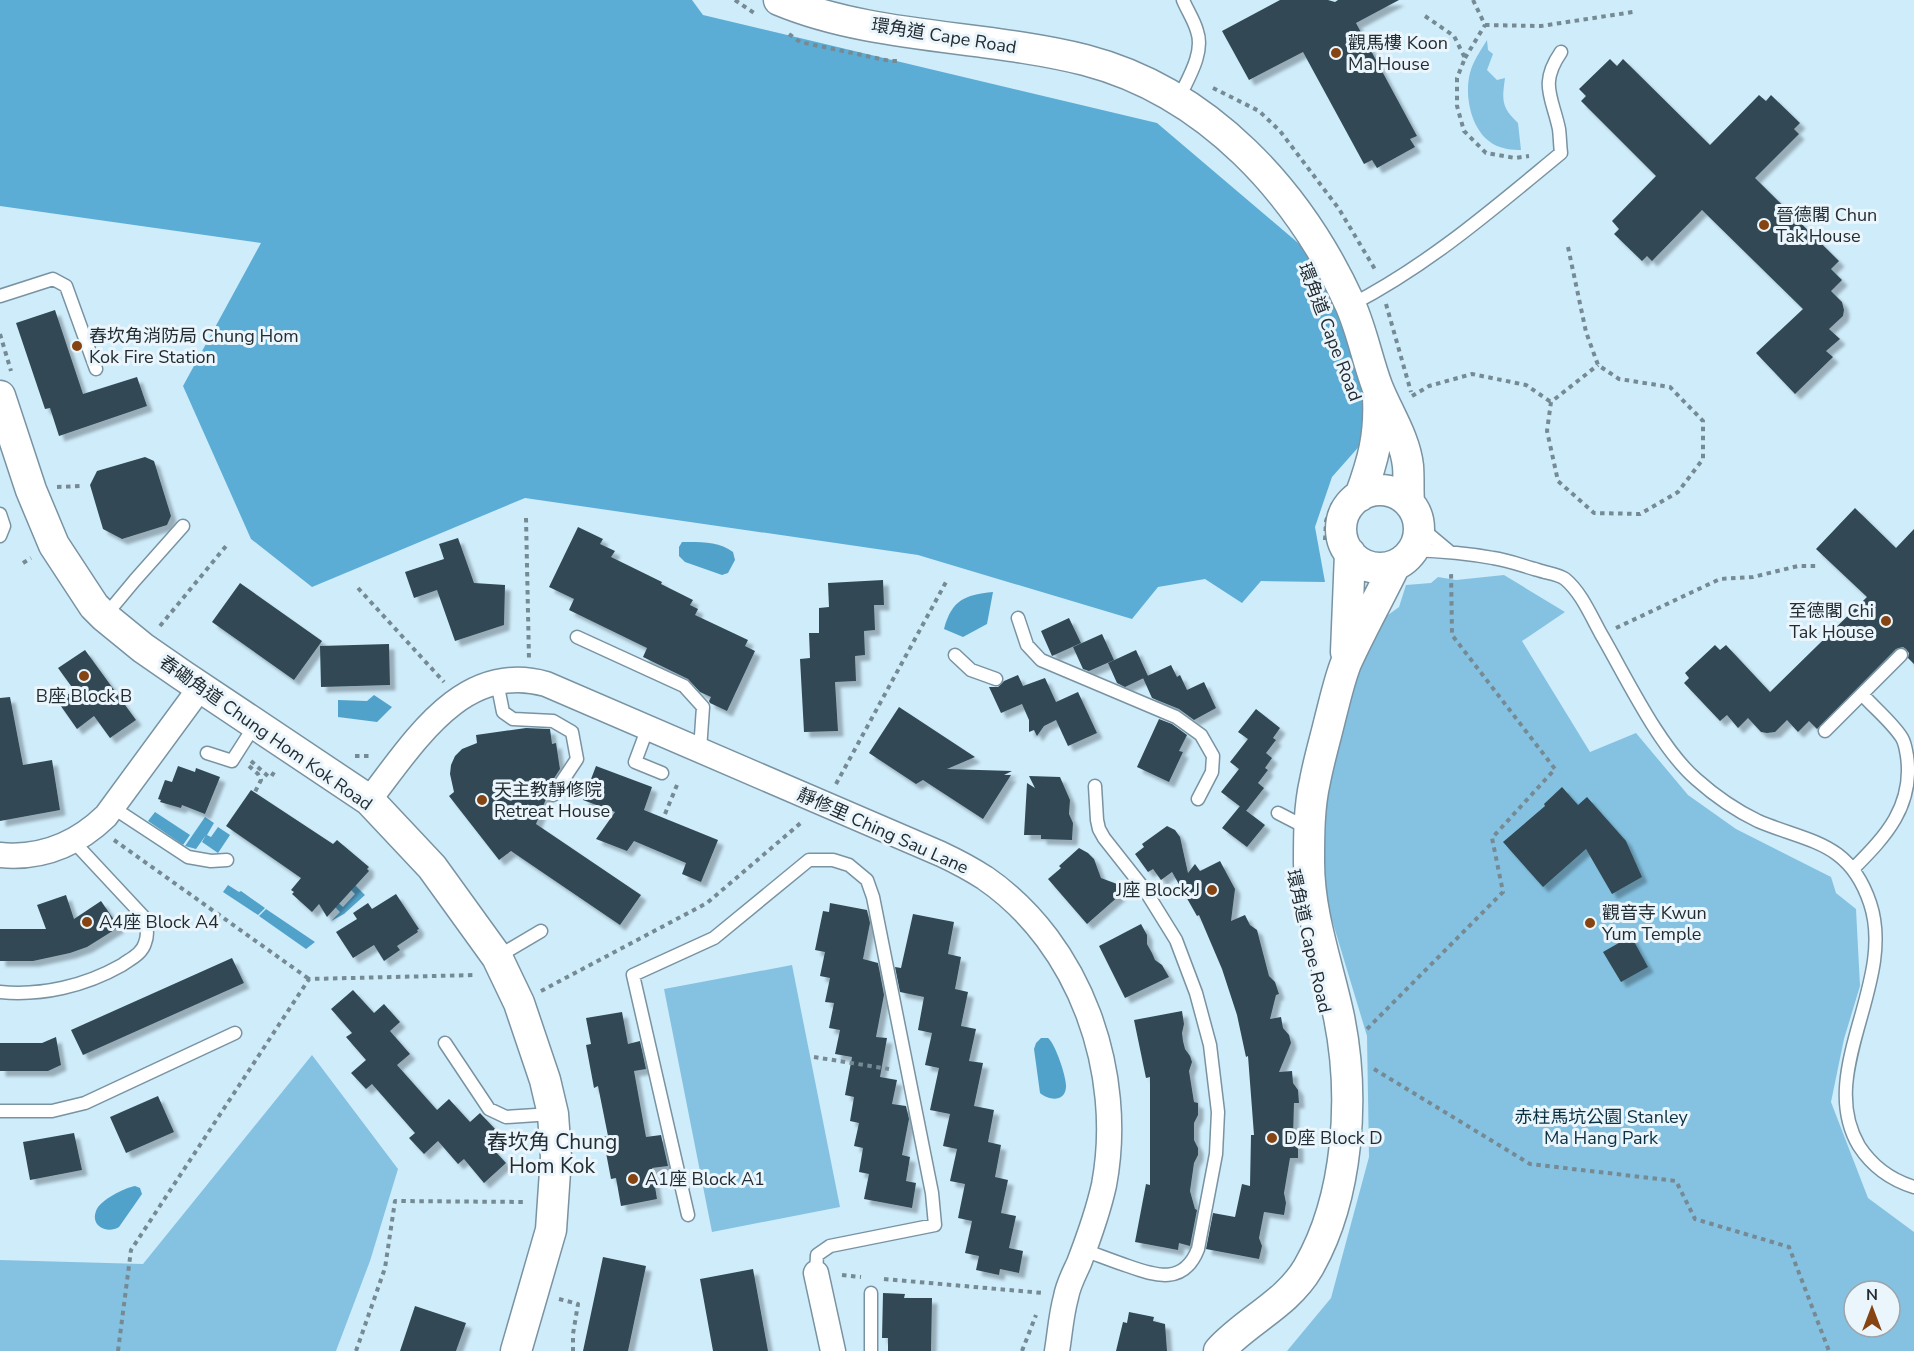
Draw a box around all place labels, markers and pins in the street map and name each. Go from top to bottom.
place label: 觀馬樓 Koon Ma House [1348,31,1448,76]
marker: 觀馬樓 Koon Ma House [1329,46,1343,60]
place label: 晉德閣 Chun Tak House [1776,203,1877,248]
marker: 晉德閣 Chun Tak House [1757,218,1771,232]
place label: 舂坎角消防局 Chung Hom Kok Fire Station [89,324,299,369]
marker: 舂坎角消防局 Chung Hom Kok Fire Station [70,339,84,353]
place label: 至德閣 Chi Tak House [1789,599,1874,644]
marker: 至德閣 Chi Tak House [1879,614,1893,628]
marker: B座 Block B [77,669,91,683]
place label: B座 Block B [36,684,132,708]
place label: 天主教靜修院 Retreat House [494,778,610,823]
marker: 天主教靜修院 Retreat House [475,793,489,807]
place label: J座 Block J [1115,878,1200,902]
marker: J座 Block J [1205,883,1219,897]
place label: 觀音寺 Kwun Yum Temple [1601,901,1707,946]
place label: A4座 Block A4 [99,910,219,934]
marker: A4座 Block A4 [80,915,94,929]
marker: 觀音寺 Kwun Yum Temple [1583,916,1597,930]
place label: D座 Block D [1284,1126,1383,1150]
marker: D座 Block D [1265,1131,1279,1145]
place label: A1座 Block A1 [645,1167,765,1191]
marker: A1座 Block A1 [626,1172,640,1186]

